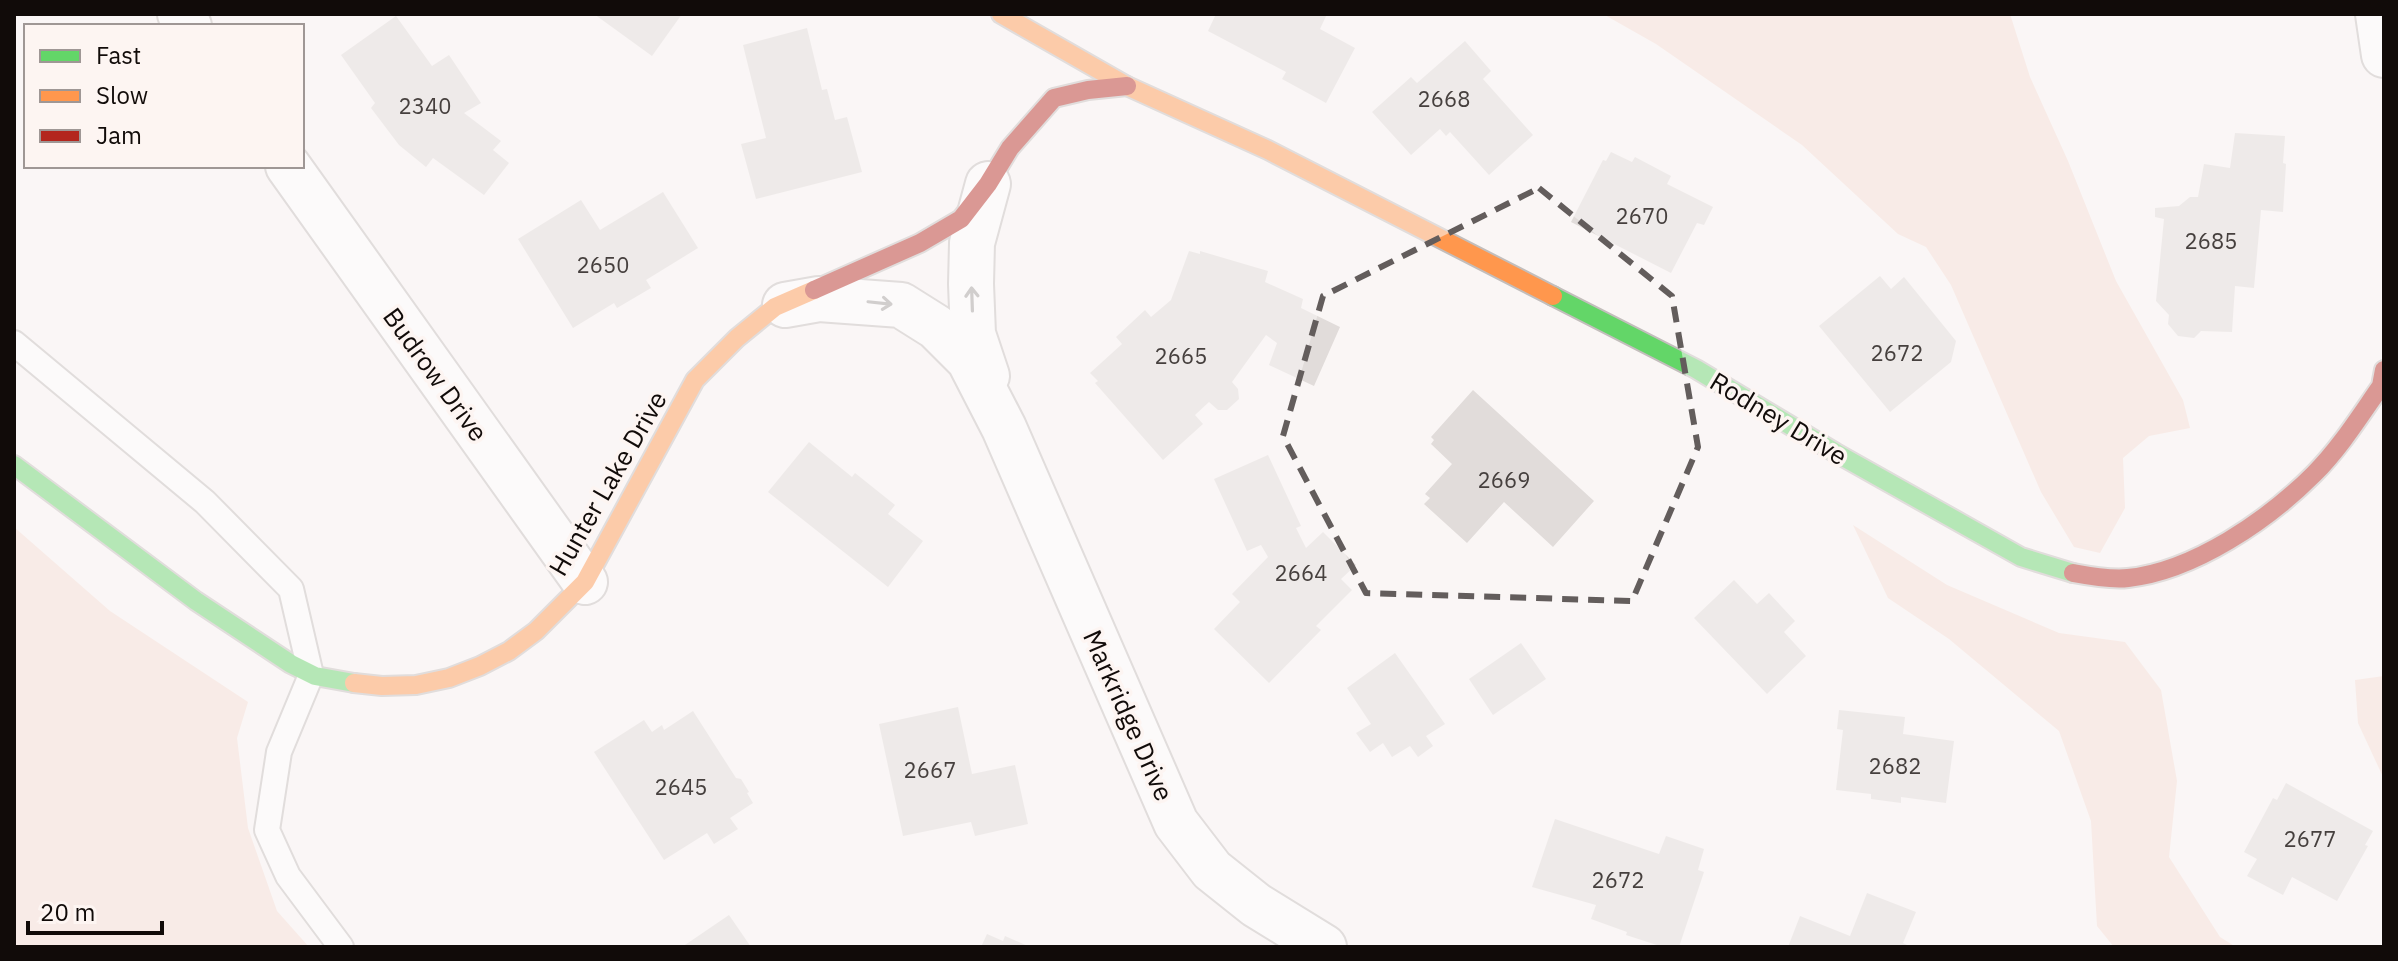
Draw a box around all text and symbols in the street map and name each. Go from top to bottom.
legend [24,24,304,168]
text: Fast [96,39,141,71]
text: Slow [96,79,148,111]
house number: 2668 [1418,84,1470,113]
house number: 2340 [399,91,451,120]
text: Jam [96,119,142,151]
house number: 2670 [1616,201,1668,230]
house number: 2685 [2185,226,2237,255]
house number: 2650 [577,250,629,279]
one-way arrow [964,286,979,313]
one-way arrow [866,296,893,311]
street label: Budrow Drive [376,300,496,448]
house number: 2672 [1871,338,1923,367]
house number: 2665 [1155,341,1207,370]
street label: Rodney Drive [1704,364,1854,472]
street label: Hunter Lake Drive [540,385,674,581]
house number: 2669 [1478,465,1530,494]
house number: 2664 [1275,558,1327,587]
street label: Markridge Drive [1076,624,1182,806]
house number: 2682 [1869,751,1921,780]
house number: 2667 [904,755,956,784]
house number: 2645 [655,772,707,801]
house number: 2677 [2284,824,2336,853]
house number: 2672 [1592,865,1644,894]
scale bar [28,885,162,935]
text: 20 m [40,896,95,928]

